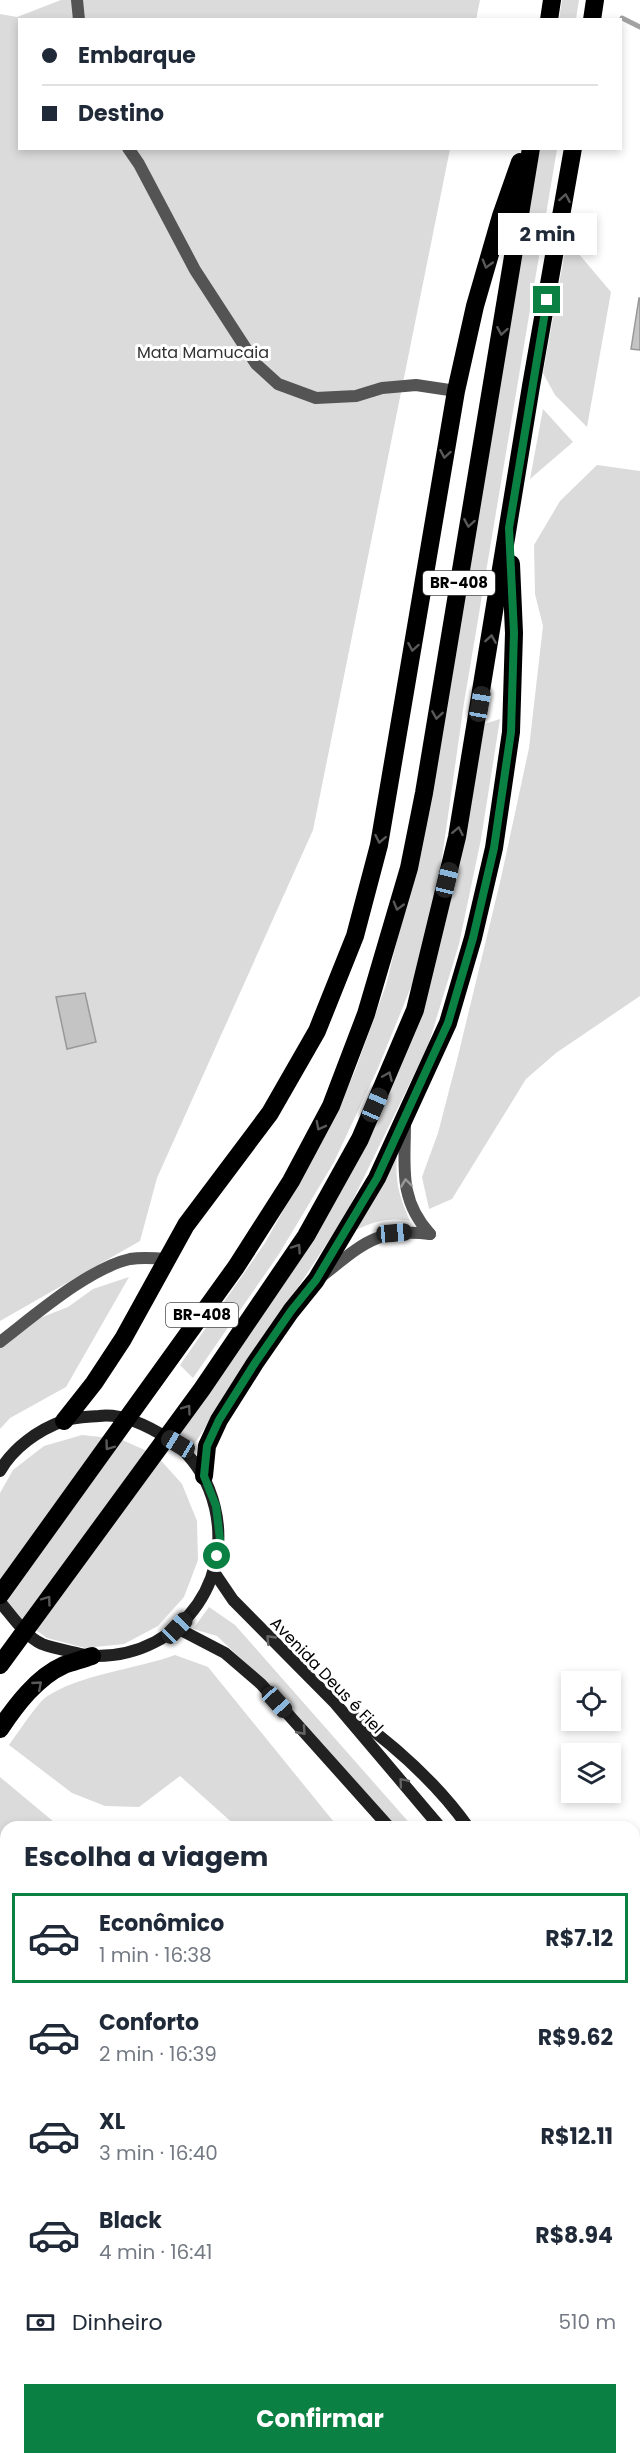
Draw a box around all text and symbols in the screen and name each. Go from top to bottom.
text: Embarque [78,40,196,71]
text: Destino [78,98,164,129]
one-way arrow [558,193,571,203]
callout: 2 min [498,213,596,255]
text: 2 min [519,220,576,248]
one-way arrow [482,259,495,269]
route end [533,286,560,313]
one-way arrow [496,326,508,335]
park label: Mata Mamucaia [137,341,269,364]
one-way arrow [439,449,452,459]
one-way arrow [463,518,476,528]
road number: BR-408 [423,571,495,595]
one-way arrow [484,634,496,643]
one-way arrow [407,642,419,651]
car [468,685,492,723]
one-way arrow [431,710,444,720]
one-way arrow [451,826,464,836]
one-way arrow [374,833,387,843]
car [434,860,460,900]
one-way arrow [393,900,405,911]
one-way arrow [380,1071,392,1082]
car [359,1085,391,1125]
one-way arrow [316,1119,327,1130]
one-way arrow [400,1178,412,1187]
car [375,1222,413,1244]
one-way arrow [290,1244,301,1255]
road number: BR-408 [166,1303,238,1327]
one-way arrow [179,1405,190,1416]
car [158,1427,198,1461]
one-way arrow [105,1439,116,1450]
route start [203,1542,230,1569]
one-way arrow [40,1596,51,1607]
car [158,1609,196,1647]
street label: Avenida Deus é Fiel [265,1612,388,1739]
one-way arrow [267,1636,278,1647]
map controls [561,1671,621,1803]
button: locate [561,1671,621,1731]
one-way arrow [31,1681,41,1692]
car [258,1683,296,1721]
one-way arrow [295,1724,306,1734]
button: layers [561,1743,621,1803]
one-way arrow [399,1778,410,1789]
text: Escolha a viagem [24,1838,268,1875]
text: Econômico [99,1908,224,1939]
icon: car [27,1911,81,1965]
text: R$7.12 [545,1923,613,1954]
text: 1 min · 16:38 [99,1941,212,1969]
text: Conforto [99,2007,199,2038]
icon: car [27,2010,81,2064]
text: R$9.62 [538,2022,613,2053]
text: 2 min · 16:39 [99,2040,217,2068]
text: XL [99,2106,125,2137]
icon: car [27,2109,81,2163]
text: R$12.11 [541,2121,613,2152]
text: 3 min · 16:40 [99,2139,218,2167]
text: Black [99,2205,162,2236]
icon: car [27,2208,81,2262]
text: R$8.94 [535,2220,613,2251]
text: 4 min · 16:41 [99,2238,213,2266]
icon: cash [24,2306,57,2339]
text: Dinheiro [72,2307,162,2338]
text: 510 m [559,2308,616,2336]
button: Confirmar [24,2384,616,2453]

